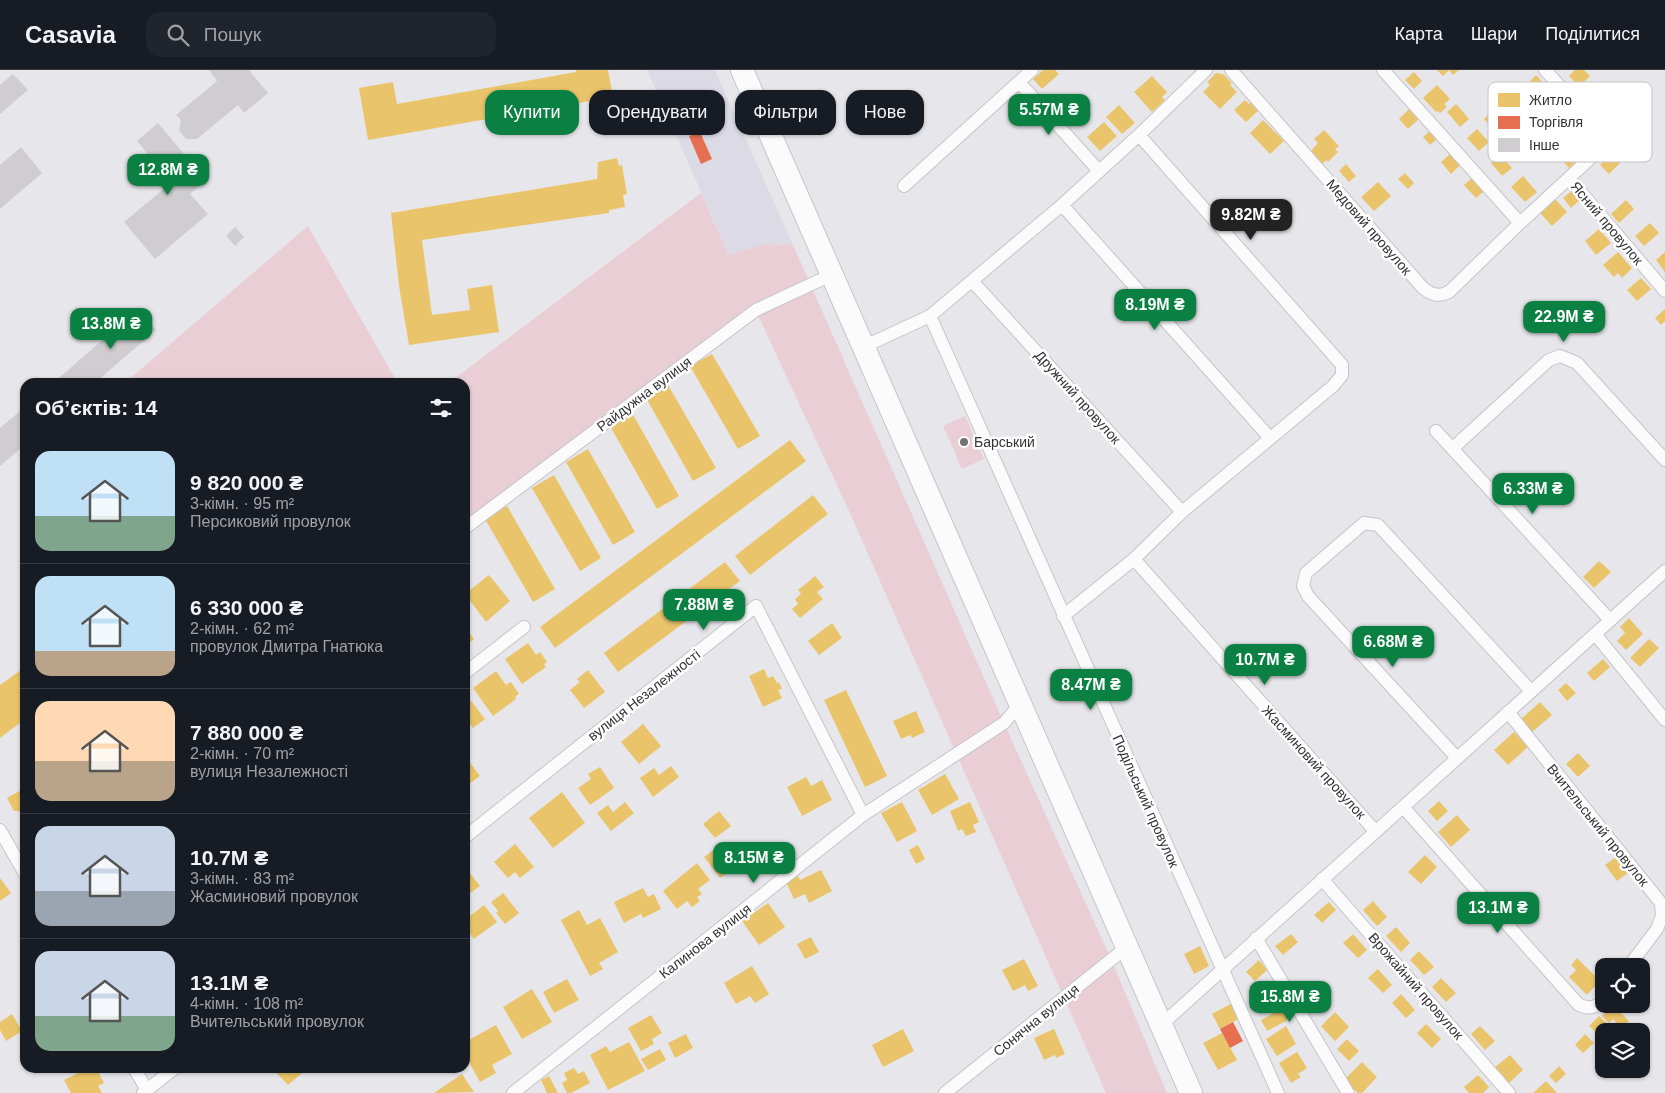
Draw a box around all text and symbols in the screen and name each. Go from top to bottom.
search box [146,12,496,57]
text: Casavia [25,21,116,48]
icon: search [164,21,192,49]
text: Пошук [204,24,261,45]
text: Карта [1395,24,1443,44]
text: Шари [1471,24,1517,44]
text: Поділитися [1545,24,1640,44]
legend [1488,82,1652,162]
chip: Купити [485,90,579,135]
chip: Орендувати [589,90,725,135]
chip: Фільтри [735,90,836,135]
chip: Нове [846,90,924,135]
text: Житло [1529,92,1572,108]
pin: 5.57M ₴ [1003,93,1095,136]
text: 5.57M ₴ [1019,101,1079,118]
text: Торгівля [1529,114,1583,130]
text: Інше [1529,137,1560,153]
pin: 12.8M ₴ [122,154,214,196]
text: 12.8M ₴ [138,161,198,178]
street label: Медовий провулок [1323,176,1415,279]
street label: Ясний провулок [1568,178,1647,268]
pin: 9.82M ₴ [1205,198,1297,241]
text: 9.82M ₴ [1221,206,1281,223]
pin: 8.19M ₴ [1109,288,1201,331]
text: 8.19M ₴ [1125,296,1185,313]
pin: 22.9M ₴ [1518,300,1610,343]
pin: 13.8M ₴ [65,308,157,350]
text: 22.9M ₴ [1534,308,1594,325]
text: 13.8M ₴ [81,315,141,332]
street label: Дружний провулок [1032,347,1125,448]
street label: Райдужна вулиця [594,353,694,435]
icon: filters [427,394,455,422]
text: Об’єктів: 14 [35,396,157,419]
place label: Барський [974,434,1035,450]
marker: Барський [958,436,970,448]
icon: home [75,471,135,531]
text: 9 820 000 ₴ [190,471,303,494]
pin: 6.33M ₴ [1487,472,1579,515]
text: 6.33M ₴ [1503,480,1563,497]
text: 3-кімн. · 95 m² [190,495,294,512]
text: Персиковий провулок [190,513,351,530]
pin: 7.88M ₴ [658,588,750,631]
icon: home [75,596,135,656]
text: 6 330 000 ₴ [190,596,303,619]
text: 7.88M ₴ [674,596,734,613]
text: 2-кімн. · 62 m² [190,620,294,637]
pin: 6.68M ₴ [1347,626,1439,668]
text: 6.68M ₴ [1363,633,1423,650]
text: провулок Дмитра Гнатюка [190,638,383,655]
pin: 10.7M ₴ [1219,644,1311,686]
street label: вулиця Незалежності [585,646,703,744]
text: 10.7M ₴ [1235,651,1295,668]
pin: 8.47M ₴ [1045,668,1137,711]
text: 8.47M ₴ [1061,676,1121,693]
street label: Жасминовий провулок [1259,702,1370,823]
icon: home [75,721,135,781]
text: 7 880 000 ₴ [190,721,303,744]
street label: Подільський провулок [1110,732,1183,871]
text: 2-кімн. · 70 m² [190,745,294,762]
street label: Вчительський провулок [1544,761,1653,890]
text: вулиця Незалежності [190,763,348,780]
pin: 8.15M ₴ [708,842,800,884]
icon: home [75,846,135,906]
text: 10.7M ₴ [190,846,268,869]
text: 8.15M ₴ [724,849,784,866]
text: 3-кімн. · 83 m² [190,870,294,887]
text: Жасминовий провулок [190,888,358,905]
pin: 13.1M ₴ [1452,892,1544,934]
text: 13.1M ₴ [1468,899,1528,916]
street label: Калинова вулиця [656,900,754,982]
street label: Врожайний провулок [1365,929,1467,1043]
map controls [1595,958,1650,1078]
button: locate [1595,958,1650,1013]
icon: home [75,971,135,1031]
text: 13.1M ₴ [190,971,268,994]
pin: 15.8M ₴ [1244,980,1336,1023]
street label: Сонячна вулиця [990,981,1082,1059]
text: 15.8M ₴ [1260,988,1320,1005]
text: 4-кімн. · 108 m² [190,995,303,1012]
text: Вчительський провулок [190,1013,364,1030]
button: layers [1595,1023,1650,1078]

